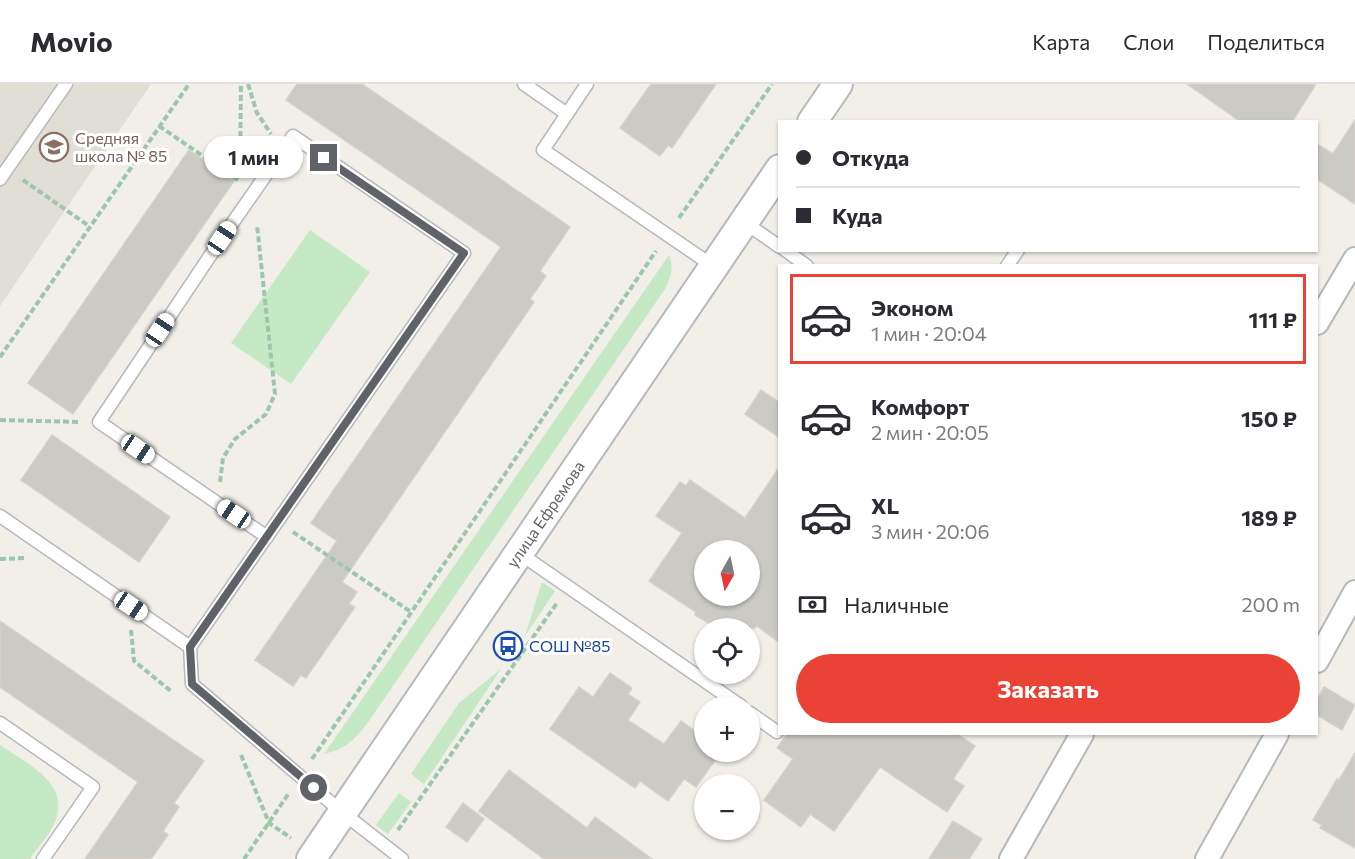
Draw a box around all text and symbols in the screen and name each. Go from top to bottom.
text: Movio [30,24,113,58]
text: Карта [1032,29,1090,54]
text: Слои [1123,29,1174,54]
text: Поделиться [1207,29,1325,54]
place label: Средняя школа № 85 [75,128,167,165]
school or university icon: Средняя школа № 85 [38,131,70,163]
callout: 1 мин [204,137,303,179]
route end [310,144,337,171]
text: Откуда [832,144,909,171]
text: 1 мин [228,145,279,169]
text: Куда [832,202,882,229]
car [204,218,240,258]
icon: car [799,292,853,346]
text: Эконом [871,294,953,321]
text: 111 ₽ [1248,306,1297,333]
car [142,310,178,350]
text: 1 мин · 20:04 [871,321,987,345]
icon: car [799,391,853,445]
text: Комфорт [871,393,969,420]
text: 150 ₽ [1241,405,1297,432]
text: 2 мин · 20:05 [871,420,989,444]
car [118,431,158,467]
street label: улица Ефремова [502,457,588,571]
icon: car [799,490,853,544]
text: XL [871,492,899,519]
car [214,496,254,532]
text: 189 ₽ [1241,504,1297,531]
text: 3 мин · 20:06 [871,519,990,543]
north arrow [694,540,760,606]
map controls [694,540,760,840]
car [111,588,151,624]
icon: cash [796,588,829,621]
text: Наличные [844,591,949,618]
text: 200 m [1242,592,1300,616]
button: locate [694,618,760,684]
bus stop icon: СОШ №85 [492,630,524,662]
place label: СОШ №85 [529,636,610,655]
button: Заказать [796,654,1300,723]
button: + [694,696,760,762]
route start [300,774,327,801]
button: − [694,774,760,840]

